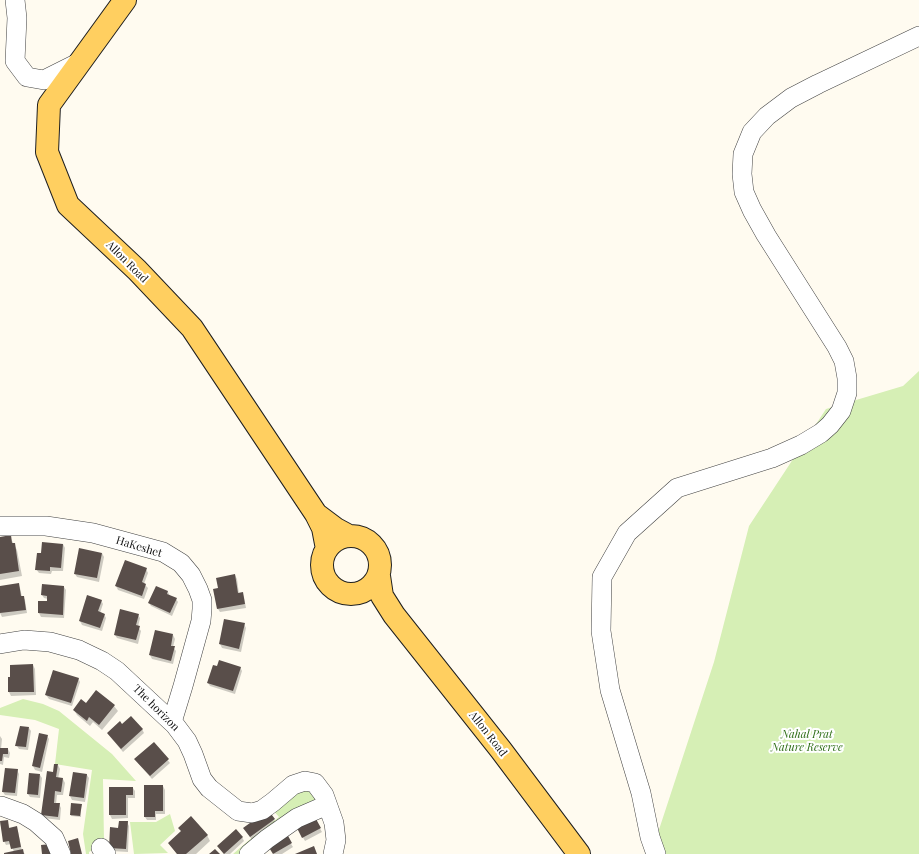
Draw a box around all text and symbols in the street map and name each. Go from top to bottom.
street label: Allon Road [103,238,151,286]
street label: HaKeshet [114,534,164,560]
street label: The horizon [130,682,182,734]
street label: Allon Road [466,709,510,759]
park label: Nahal Prat Nature Reserve [771,728,843,754]

